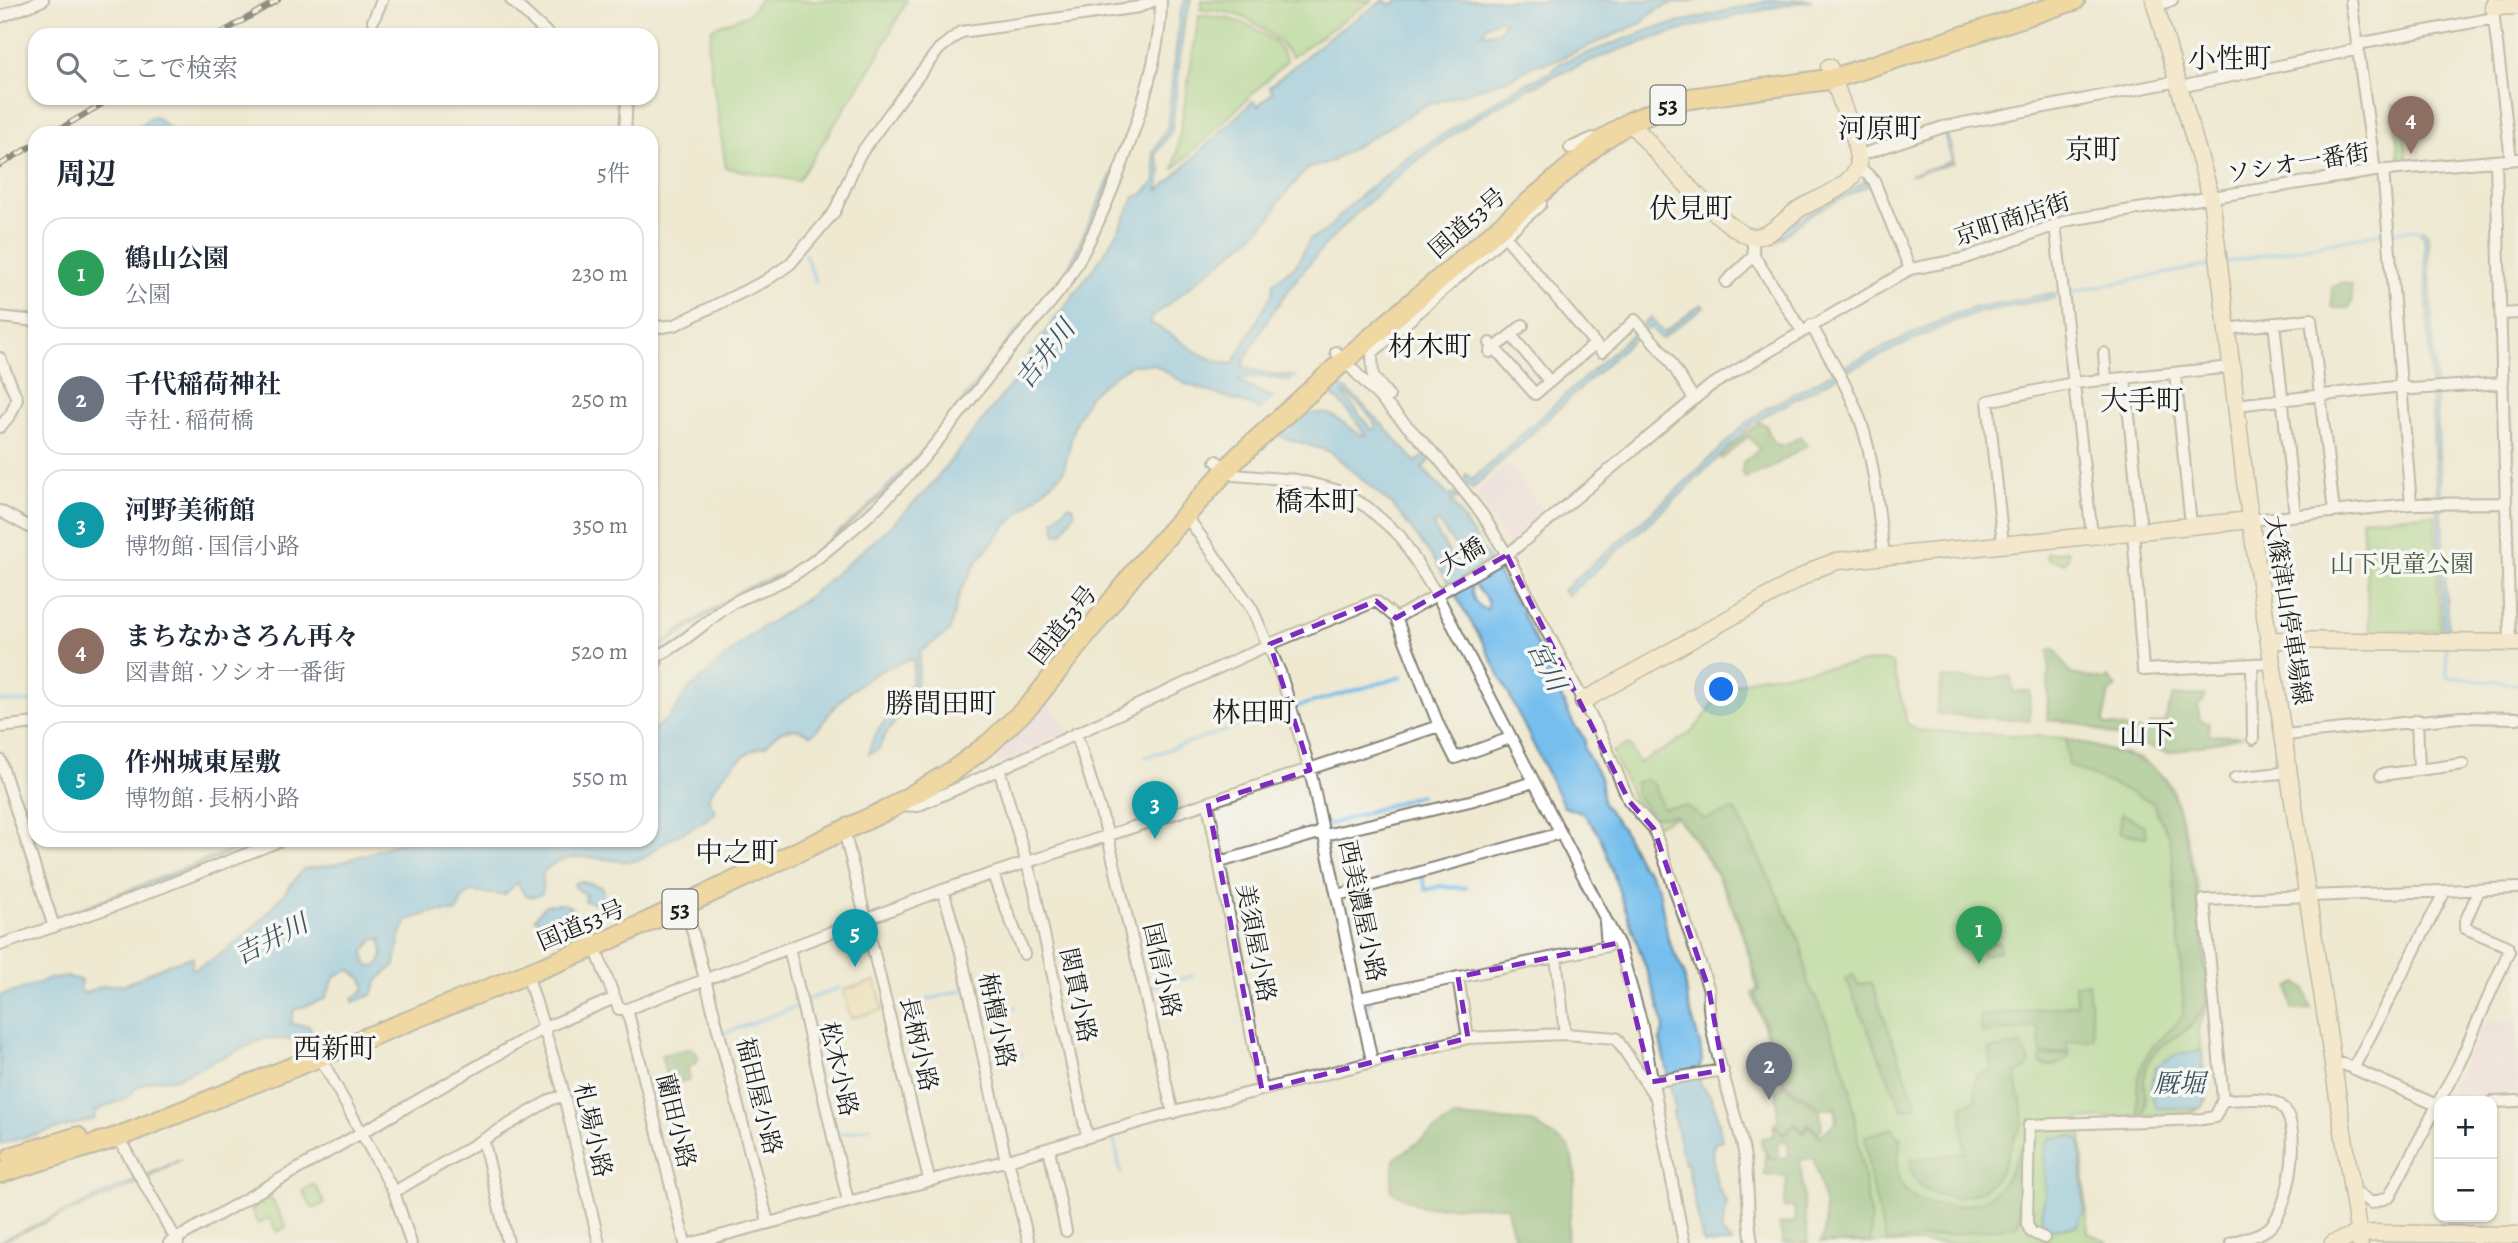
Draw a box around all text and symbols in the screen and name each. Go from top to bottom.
search box [28,28,658,105]
district label: 小性町 [2188,40,2272,78]
icon: search [52,48,90,86]
text: ここで検索 [108,51,238,86]
road number: 53 [1650,86,1686,124]
pin: 4 [2388,96,2434,154]
district label: 河原町 [1838,110,1922,148]
district label: 京町 [2065,131,2121,169]
street label: ソシオ一番街 [2224,136,2372,190]
text: 周辺 [56,154,116,194]
text: 5件 [597,158,630,189]
street label: 国道53号 [1422,181,1512,265]
street label: 京町商店街 [1950,185,2074,253]
district label: 伏見町 [1649,190,1733,228]
text: 鶴山公園 [125,241,229,276]
text: 1 [77,258,85,289]
text: 230 m [572,258,628,289]
text: 公園 [125,279,171,310]
water label: 吉井川 [1008,310,1085,396]
district label: 材木町 [1388,328,1472,366]
text: 千代稲荷神社 [125,367,281,402]
district label: 大手町 [2100,382,2184,420]
text: 2 [75,384,87,415]
text: 250 m [571,384,628,415]
text: 寺社 · 稲荷橋 [125,405,254,436]
district label: 橋本町 [1275,483,1359,521]
text: 河野美術館 [125,493,255,528]
text: 3 [76,510,86,541]
text: 350 m [573,510,628,541]
street label: 大篠津山停車場線 [2257,513,2319,707]
street label: 大橋 [1433,530,1491,582]
text: 博物館 · 国信小路 [125,531,300,562]
park label: 山下児童公園 [2330,548,2474,580]
street label: 国道53号 [1022,579,1104,671]
text: まちなかさろん再々 [125,619,359,654]
water label: 宮川 [1519,635,1575,700]
text: 4 [76,636,86,667]
text: 520 m [571,636,628,667]
text: 図書館 · ソシオ一番街 [125,657,346,688]
your location [1704,672,1738,706]
district label: 勝間田町 [885,685,997,723]
district label: 林田町 [1212,694,1296,732]
district label: 山下 [2119,716,2175,754]
text: 作州城東屋敷 [125,745,281,780]
text: 5 [76,762,86,793]
text: 550 m [572,762,628,793]
pin: 3 [1132,781,1178,839]
text: 博物館 · 長柄小路 [125,783,300,814]
district label: 中之町 [695,834,779,872]
street label: 西美濃屋小路 [1331,837,1393,985]
street label: 美須屋小路 [1229,881,1283,1005]
road number: 53 [662,890,698,928]
street label: 国道53号 [532,892,630,958]
water label: 吉井川 [229,905,317,973]
pin: 1 [1956,906,2002,964]
pin: 5 [832,909,878,967]
street label: 国信小路 [1136,920,1188,1020]
street label: 関貫小路 [1052,945,1104,1045]
street label: 栴檀小路 [971,970,1023,1070]
street label: 長柄小路 [893,994,945,1094]
street label: 松木小路 [813,1019,865,1119]
district label: 西新町 [293,1030,377,1068]
street label: 福田屋小路 [729,1034,789,1158]
pin: 2 [1746,1042,1792,1100]
water label: 厩堀 [2153,1066,2209,1101]
street label: 蘭田小路 [649,1071,703,1171]
street label: 札場小路 [567,1080,619,1180]
map controls [2434,1096,2497,1222]
button: + [2434,1096,2497,1159]
button: − [2434,1159,2497,1222]

